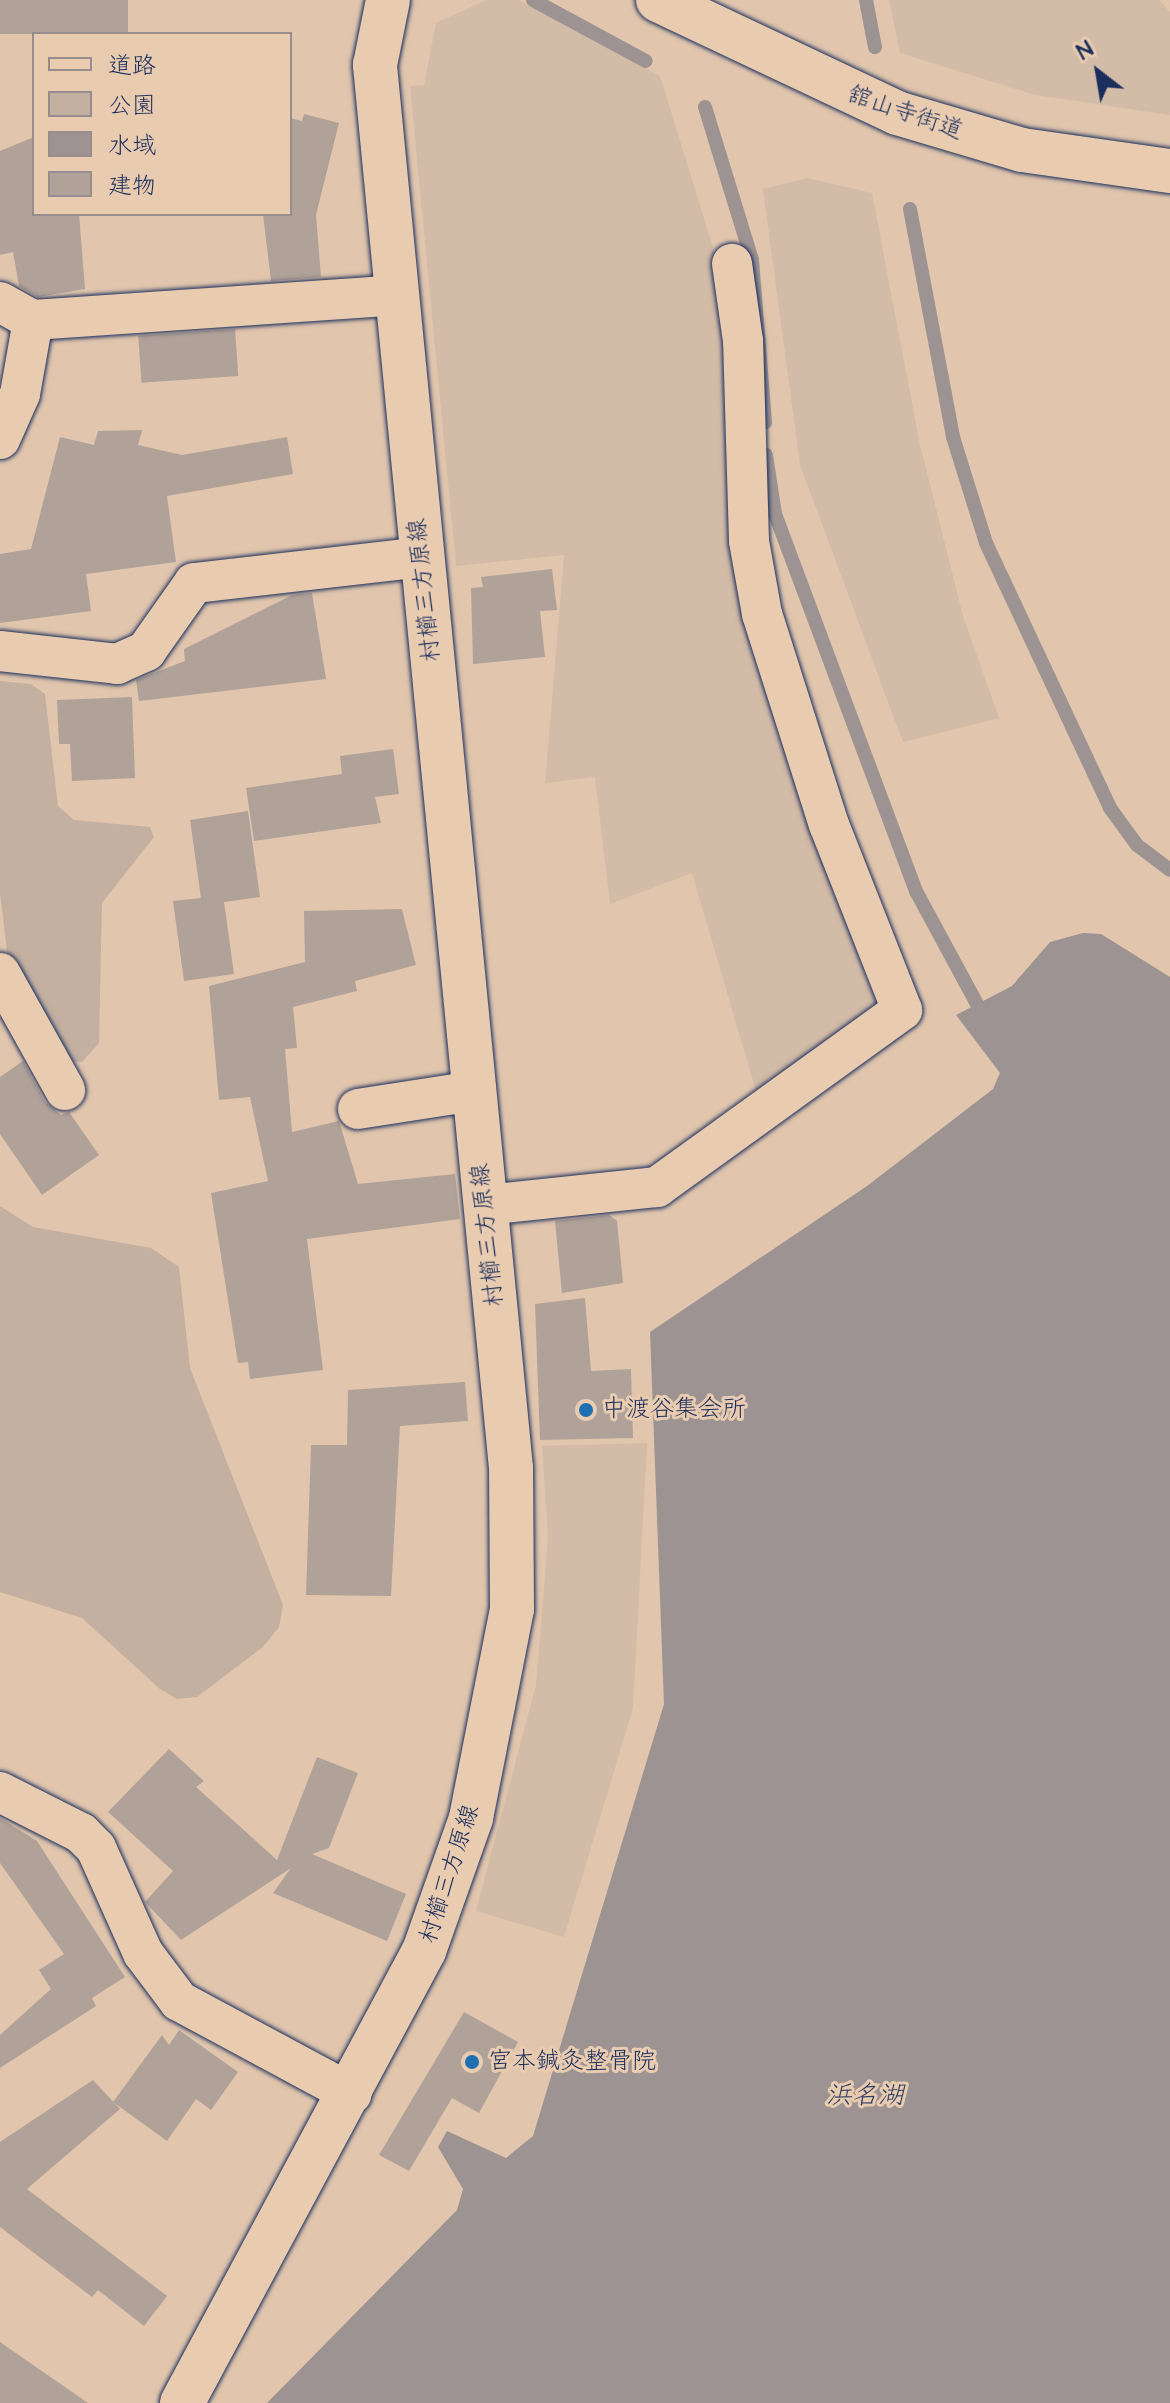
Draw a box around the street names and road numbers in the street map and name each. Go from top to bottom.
street label: 舘山寺街道 [844,80,966,146]
street label: 村櫛三方原線 [403,517,447,663]
street label: 村櫛三方原線 [466,1162,510,1308]
street label: 村櫛三方原線 [414,1801,486,1947]

